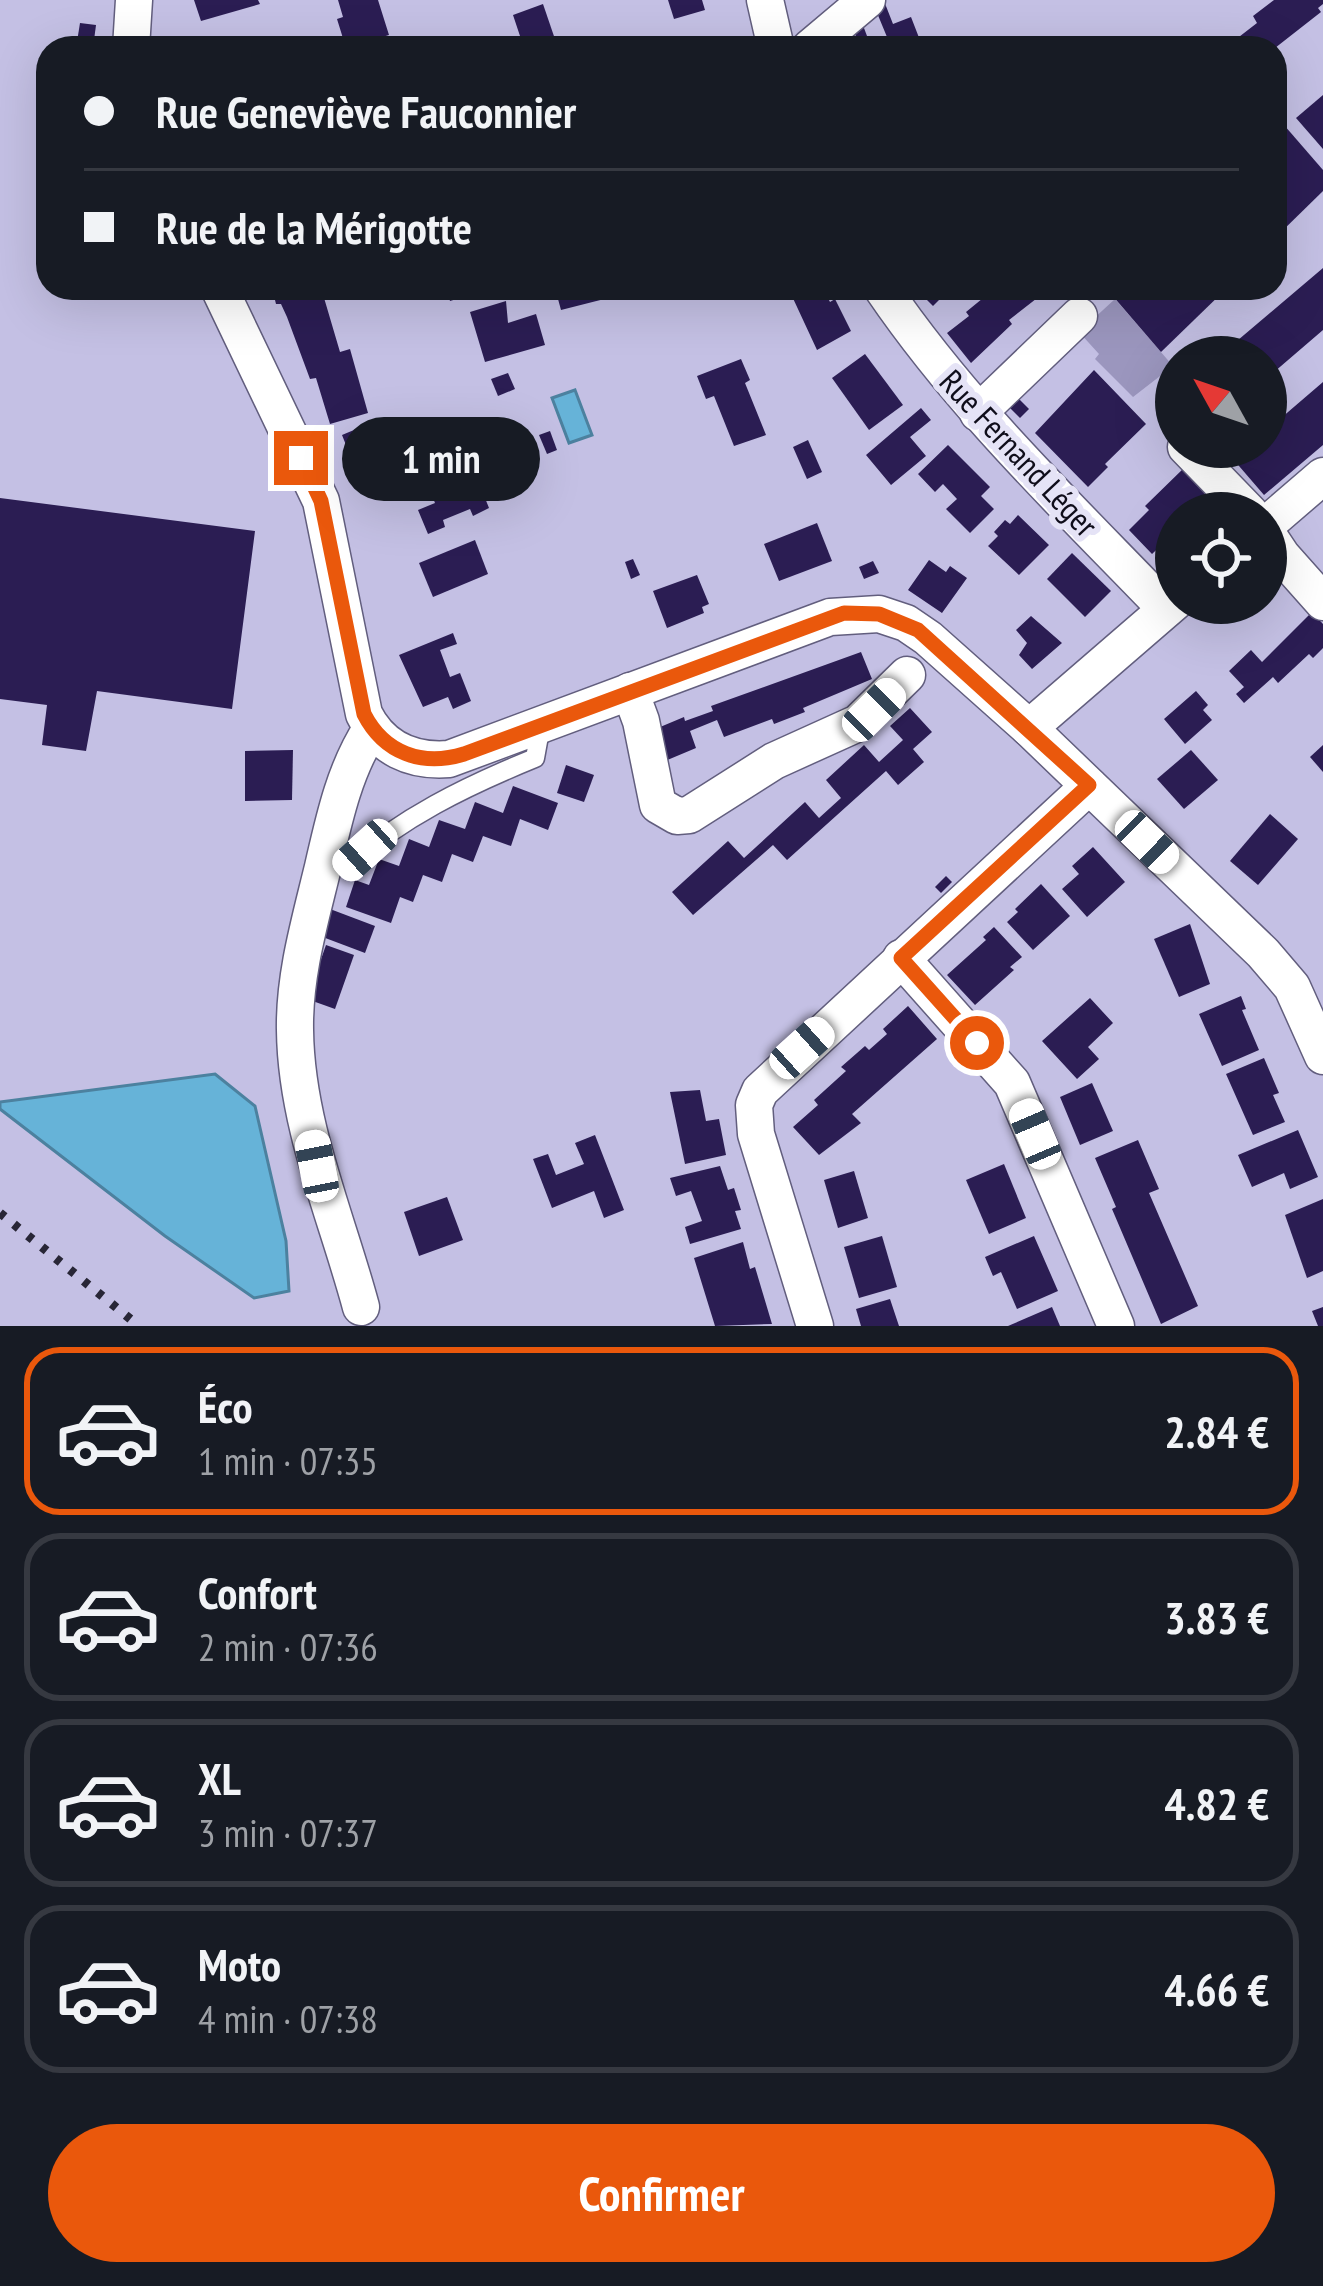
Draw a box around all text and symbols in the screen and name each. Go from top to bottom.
text: Rue Geneviève Fauconnier [156,82,576,140]
text: Rue de la Mérigotte [156,198,472,256]
north arrow [1155,336,1287,468]
map controls [1155,336,1287,624]
street label: Rue Fernand Léger [931,360,1108,545]
callout: 1 min [343,416,541,500]
route end [274,431,328,485]
text: 1 min [402,433,480,484]
button: locate [1155,492,1287,624]
car [836,672,912,748]
car [1109,804,1185,880]
car [326,813,404,887]
car [763,1011,841,1085]
route start [950,1016,1004,1070]
car [1004,1094,1066,1174]
car [292,1127,342,1205]
icon: car [54,1377,162,1485]
text: Éco [198,1377,253,1435]
text: 2.84 € [1164,1402,1269,1460]
text: 1 min · 07:35 [198,1435,378,1486]
icon: car [54,1563,162,1671]
text: Confort [198,1563,317,1621]
text: 3.83 € [1164,1588,1269,1646]
text: 2 min · 07:36 [198,1621,378,1672]
icon: car [54,1749,162,1857]
text: XL [198,1749,241,1807]
text: 4.82 € [1164,1774,1269,1832]
text: 3 min · 07:37 [198,1807,378,1858]
icon: car [54,1935,162,2043]
text: Moto [198,1935,281,1993]
text: 4.66 € [1164,1960,1269,2018]
text: 4 min · 07:38 [198,1993,378,2044]
button: Confirmer [48,2124,1275,2262]

